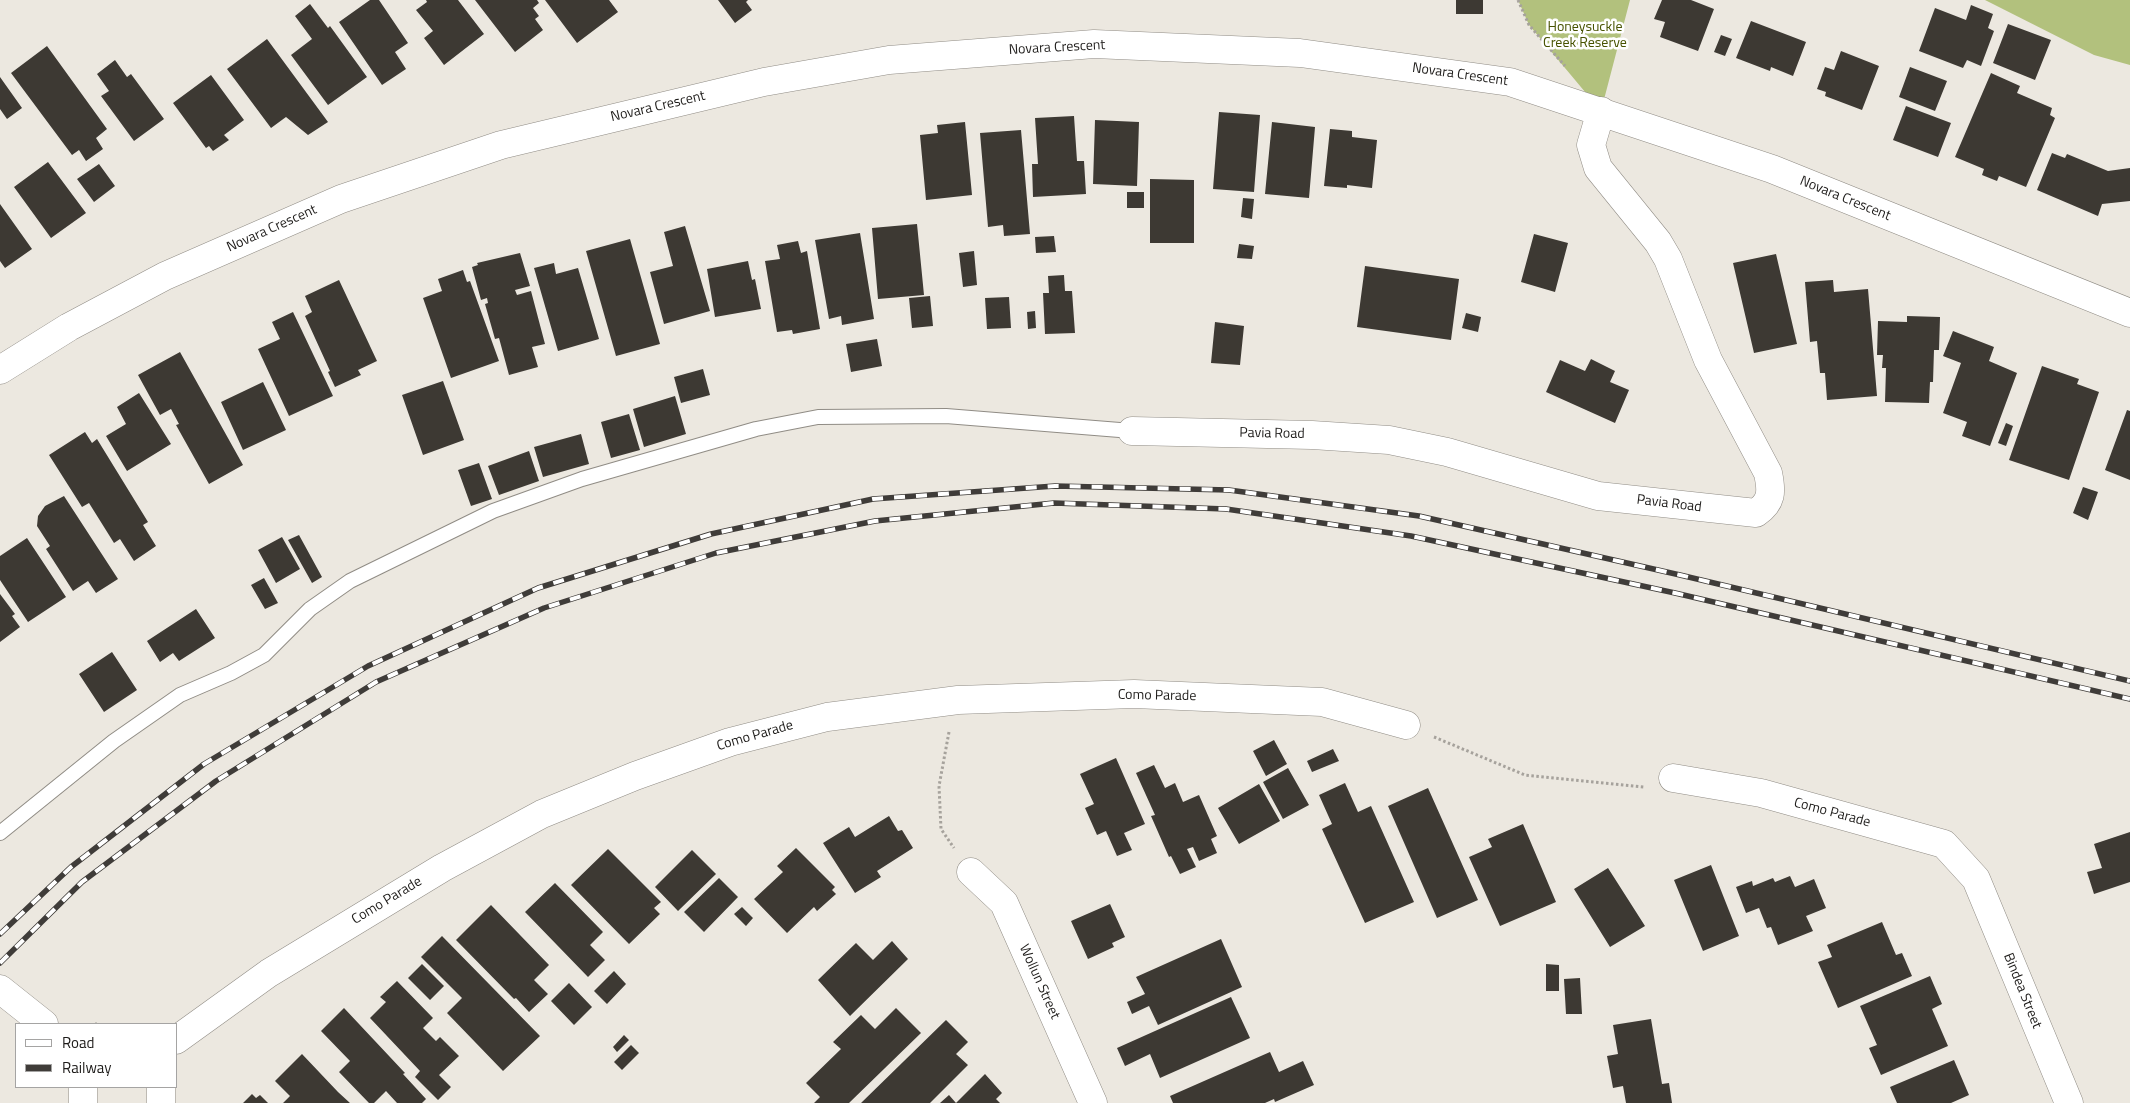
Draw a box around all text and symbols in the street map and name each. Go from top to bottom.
park label: Honeysuckle Creek Reserve [1543,20,1627,52]
street label: Novara Crescent [1008,37,1106,59]
street label: Novara Crescent [1411,60,1509,90]
street label: Novara Crescent [609,88,707,126]
street label: Novara Crescent [1797,173,1893,225]
street label: Novara Crescent [224,202,320,256]
street label: Pavia Road [1239,425,1305,443]
street label: Pavia Road [1636,492,1702,516]
street label: Como Parade [1118,687,1196,705]
street label: Como Parade [715,717,795,755]
street label: Como Parade [1792,795,1872,831]
street label: Como Parade [349,874,425,928]
street label: Wollun Street [1015,942,1063,1022]
street label: Bindea Street [1999,951,2045,1031]
legend [15,1023,178,1088]
text: Road [62,1031,94,1054]
text: Railway [62,1056,112,1079]

